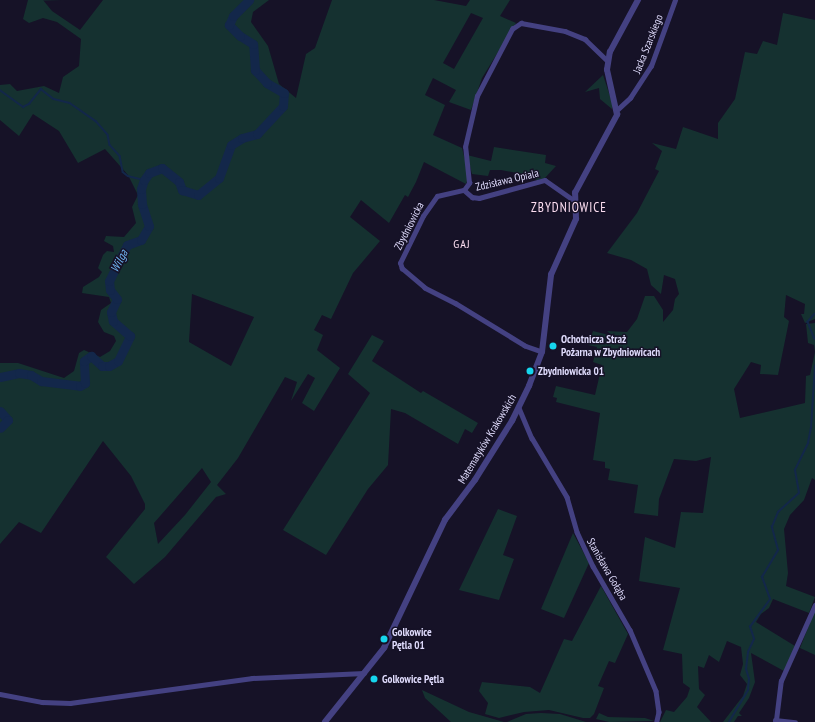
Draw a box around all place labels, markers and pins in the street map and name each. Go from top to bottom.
place label: Ochotnicza Straż Pożarna w Zbydniowicach [561,333,661,359]
marker: Ochotnicza Straż Pożarna w Zbydniowicach [548,341,558,351]
place label: Zbydniowicka 01 [538,364,604,378]
marker: Zbydniowicka 01 [525,366,535,376]
place label: Golkowice Pętla 01 [392,626,432,652]
marker: Golkowice Pętla 01 [379,634,389,644]
place label: Golkowice Pętla [382,672,444,686]
marker: Golkowice Pętla [369,674,379,684]

